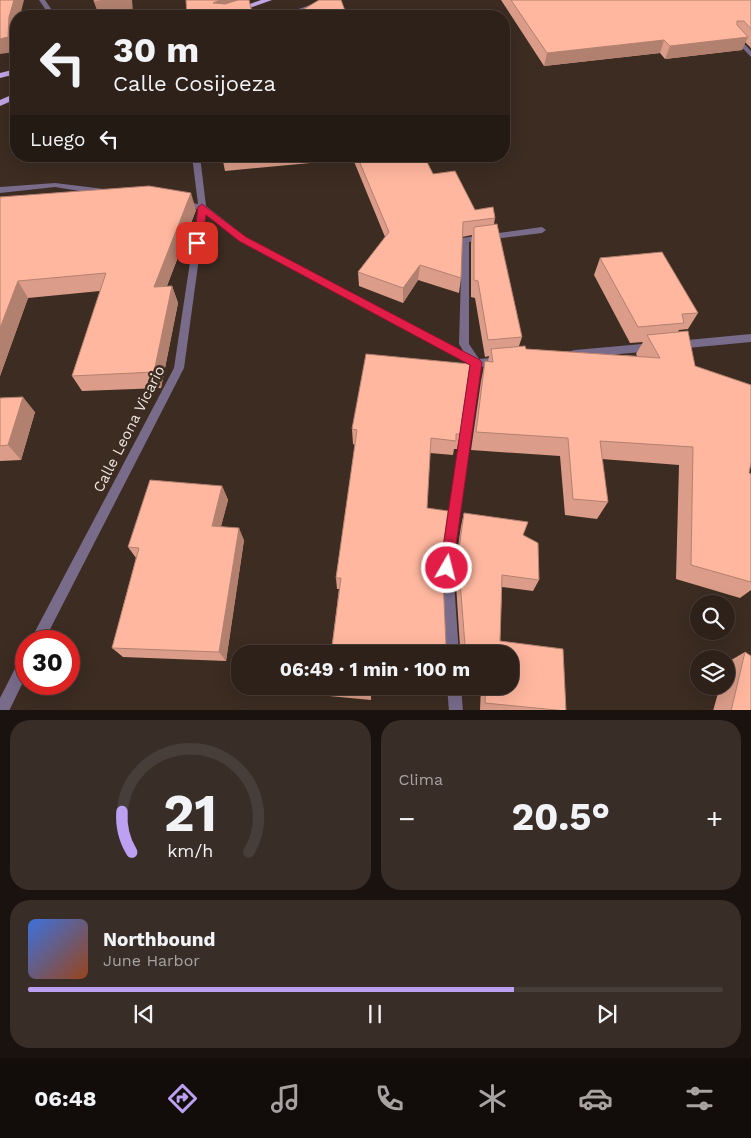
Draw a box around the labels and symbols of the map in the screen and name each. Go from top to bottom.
pin [176,222,218,264]
street label: Calle Leona Vicario [89,363,169,495]
position arrow [420,541,472,593]
speed limit sign: 30 [15,630,80,695]

